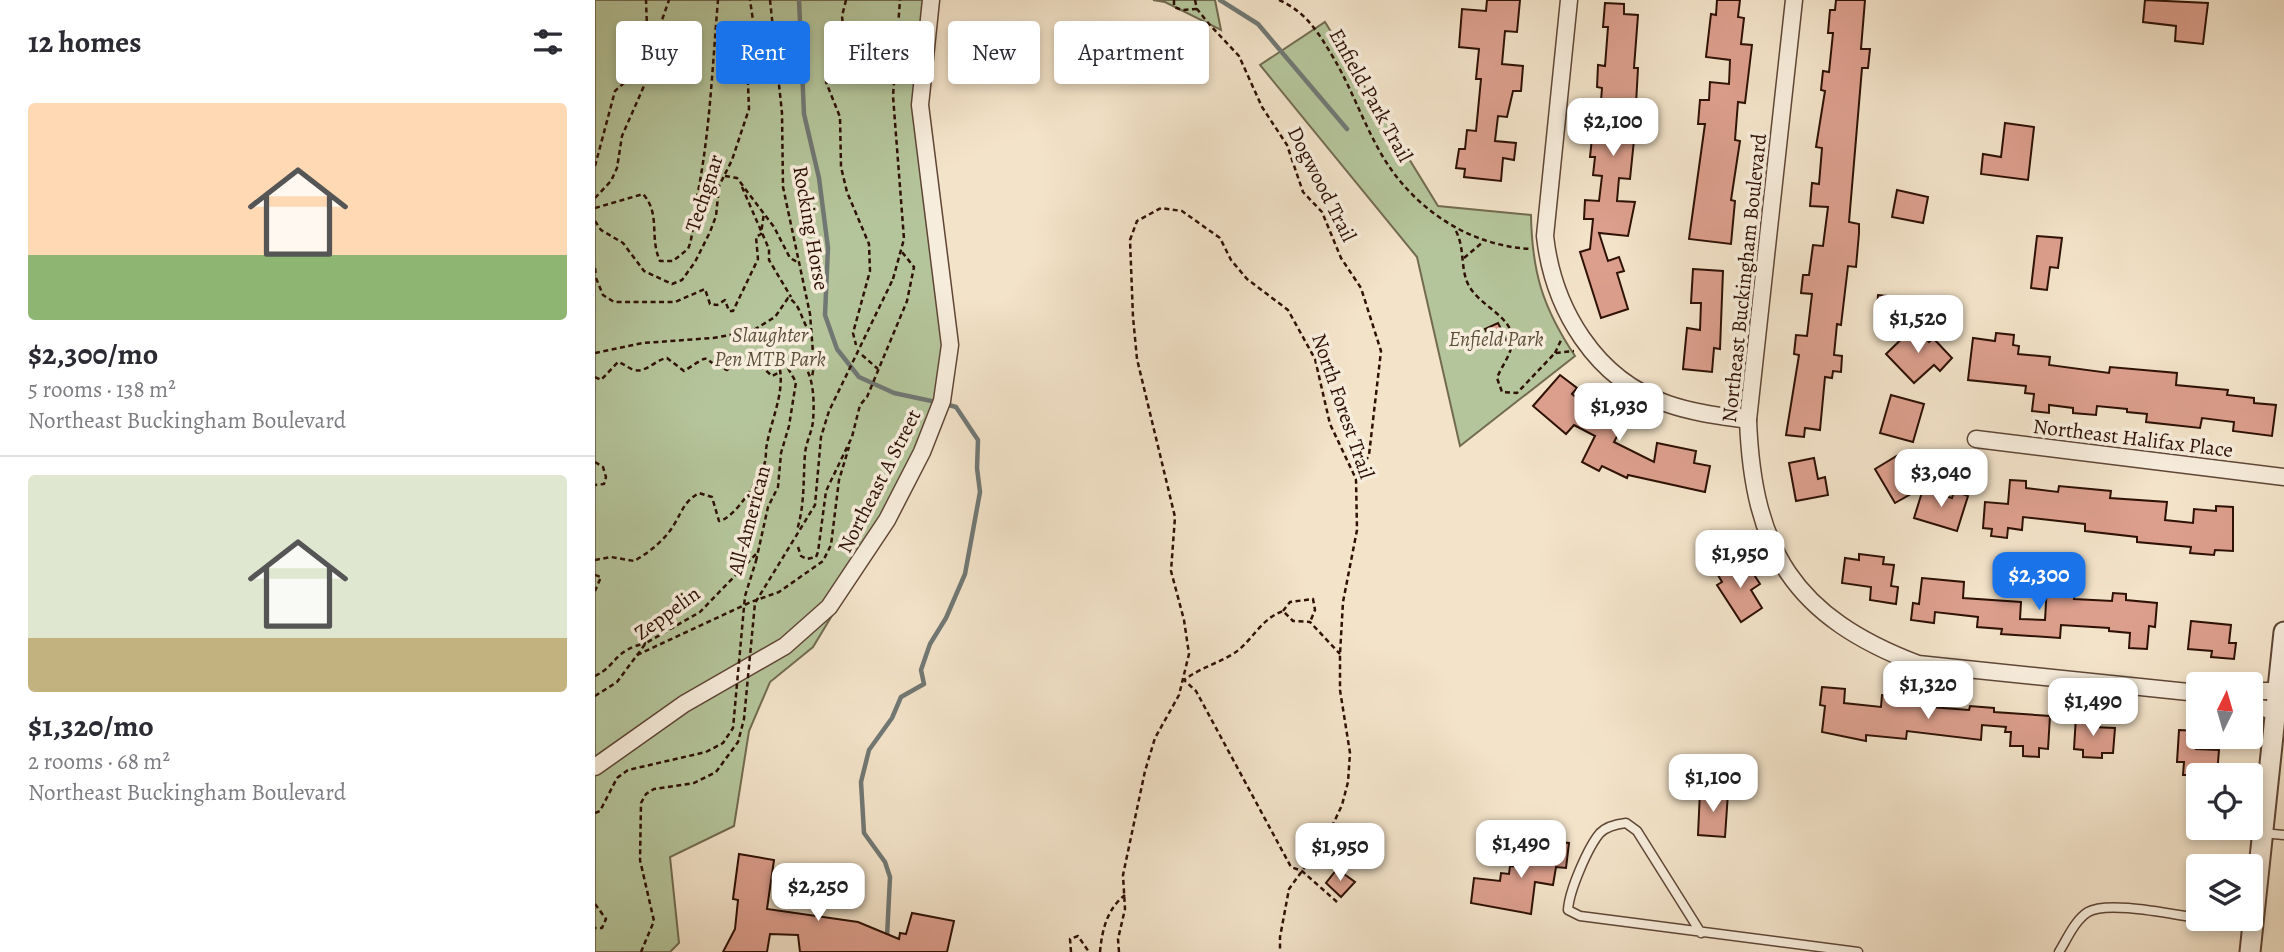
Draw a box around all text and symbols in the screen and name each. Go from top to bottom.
chip: Buy [616,21,702,84]
chip: Rent [716,21,810,84]
chip: Filters [824,21,934,84]
chip: New [948,21,1040,84]
chip: Apartment [1054,21,1209,84]
text: 12 homes [28,22,141,62]
icon: filters [529,23,567,61]
street label: Enfield Park Trail [1323,23,1419,167]
pin: $2,100 [1556,99,1670,158]
text: $2,100 [1583,105,1643,136]
street label: Dogwood Trail [1281,121,1363,247]
street label: Northeast Buckingham Boulevard [1715,131,1773,424]
icon: home [235,149,361,275]
street label: Techgnar [678,151,730,235]
street label: Rocking Horse [786,164,836,292]
pin: $1,520 [1861,296,1975,355]
text: $1,520 [1889,302,1947,333]
park label: Slaughter Pen MTB Park [714,321,826,373]
park label: Enfield Park [1448,325,1544,353]
street label: North Forest Trail [1305,330,1381,482]
text: $2,300/mo [28,334,158,374]
text: 5 rooms · 138 m² [28,374,176,405]
pin: $1,930 [1562,384,1676,443]
text: $1,930 [1590,390,1648,421]
street label: Northeast A Street [831,404,927,558]
text: Northeast Buckingham Boulevard [28,405,346,436]
street label: Northeast Halifax Place [2031,412,2235,464]
pin: $3,040 [1884,449,1998,509]
text: $3,040 [1911,456,1971,487]
street label: All-American [721,462,777,579]
icon: home [235,521,361,647]
pin: $1,950 [1683,530,1797,590]
text: $1,950 [1711,537,1769,568]
pin: $2,300 [1982,552,2096,612]
text: $2,300 [2008,559,2070,590]
street label: Zeppelin [628,580,706,646]
pin: $1,320 [1871,662,1985,721]
text: $1,320 [1899,668,1957,699]
north arrow [2186,672,2263,749]
map controls [2186,672,2263,931]
pin: $1,490 [2036,678,2150,738]
text: $1,490 [2064,685,2122,716]
text: $1,320/mo [28,706,154,746]
text: 2 rooms · 68 m² [28,746,170,777]
pin: $1,100 [1656,754,1770,814]
text: $1,100 [1685,761,1741,792]
button: locate [2186,763,2263,840]
text: Northeast Buckingham Boulevard [28,777,346,808]
pin: $1,490 [1464,820,1578,880]
pin: $1,950 [1283,824,1397,883]
text: $1,490 [1492,827,1550,858]
text: $1,950 [1311,830,1369,861]
button: layers [2186,854,2263,931]
pin: $2,250 [761,864,875,923]
text: $2,250 [788,870,848,901]

